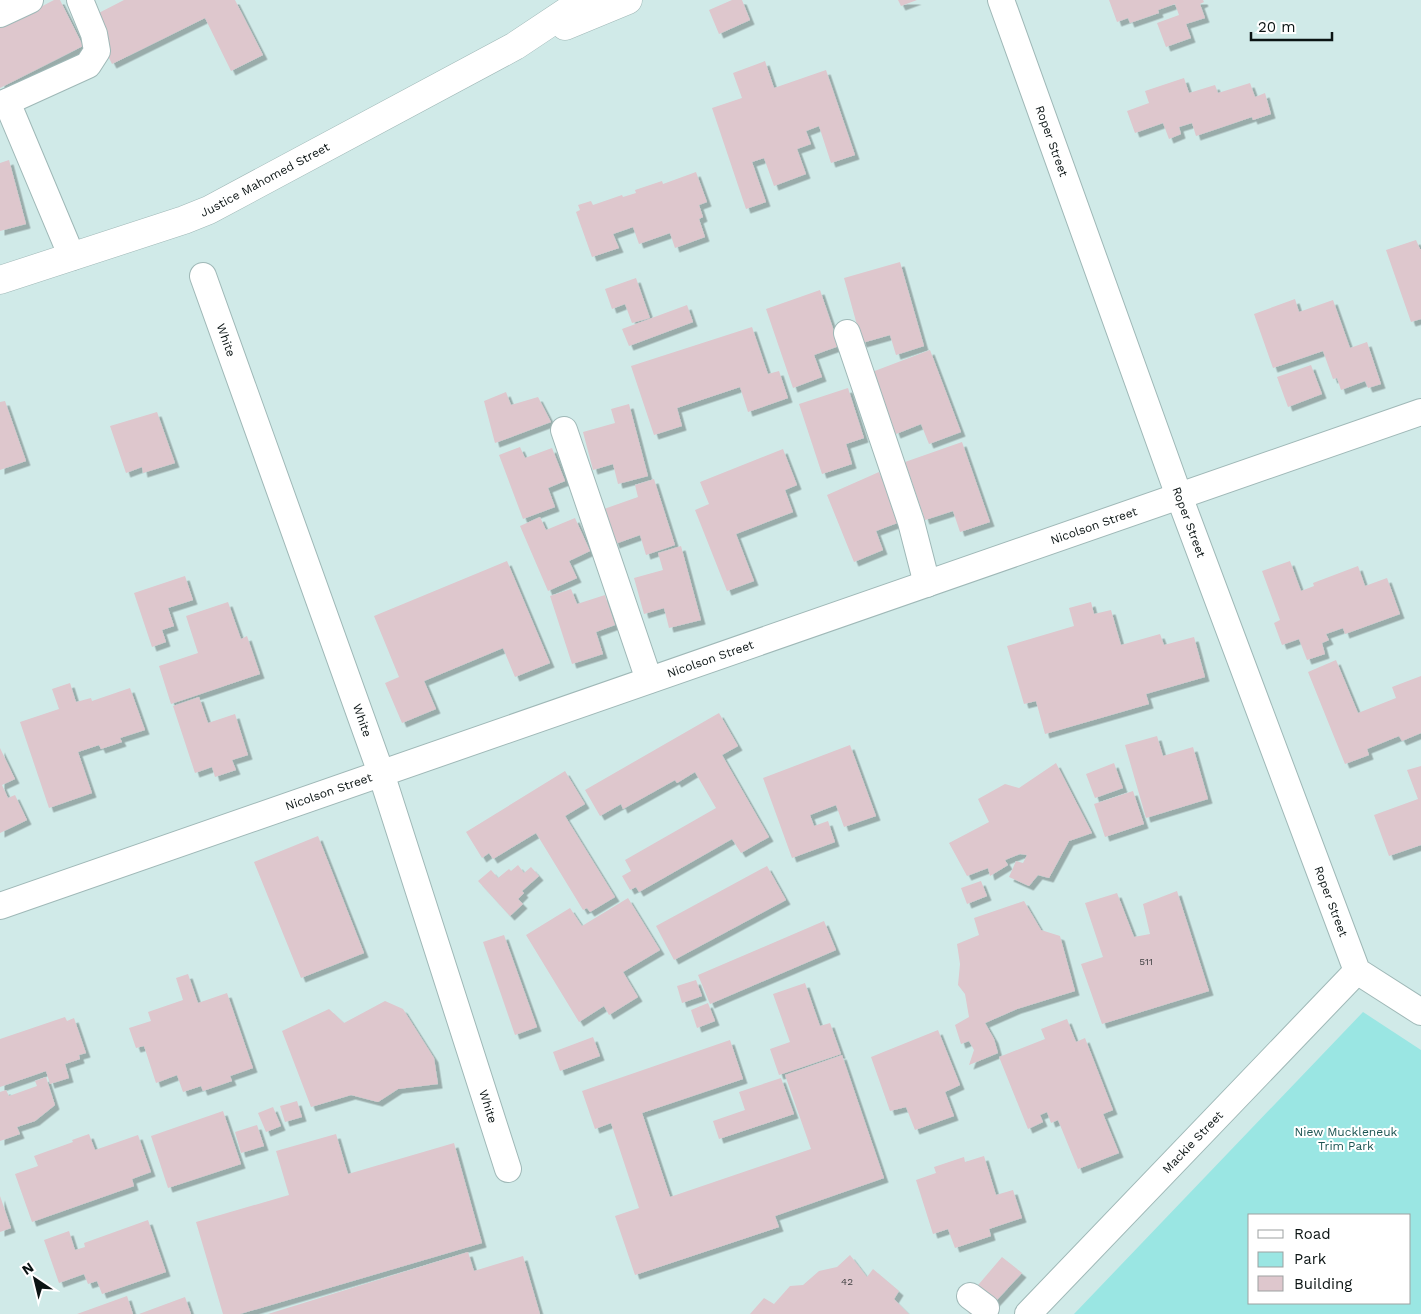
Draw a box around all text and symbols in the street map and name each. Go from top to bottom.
scale bar [1251,10,1332,42]
text: 20 m [1258,18,1296,36]
street label: Roper Street [1033,104,1071,179]
street label: Justice Mahomed Street [198,140,332,220]
street label: White [214,322,238,359]
street label: Roper Street [1169,485,1208,560]
street label: Nicolson Street [1049,504,1139,547]
street label: Nicolson Street [665,638,756,681]
street label: White [350,702,375,739]
street label: Nicolson Street [283,770,374,813]
street label: Roper Street [1311,864,1351,939]
house number: 511 [1139,956,1153,967]
street label: White [476,1088,500,1125]
street label: Mackie Street [1160,1108,1226,1176]
park label: Niew Muckleneuk Trim Park [1295,1125,1398,1153]
legend [1248,1214,1411,1304]
text: Road [1294,1225,1331,1243]
text: Park [1294,1250,1327,1268]
north arrow [10,1254,60,1304]
text: N [19,1259,36,1278]
text: Building [1294,1275,1352,1293]
house number: 42 [841,1276,853,1287]

